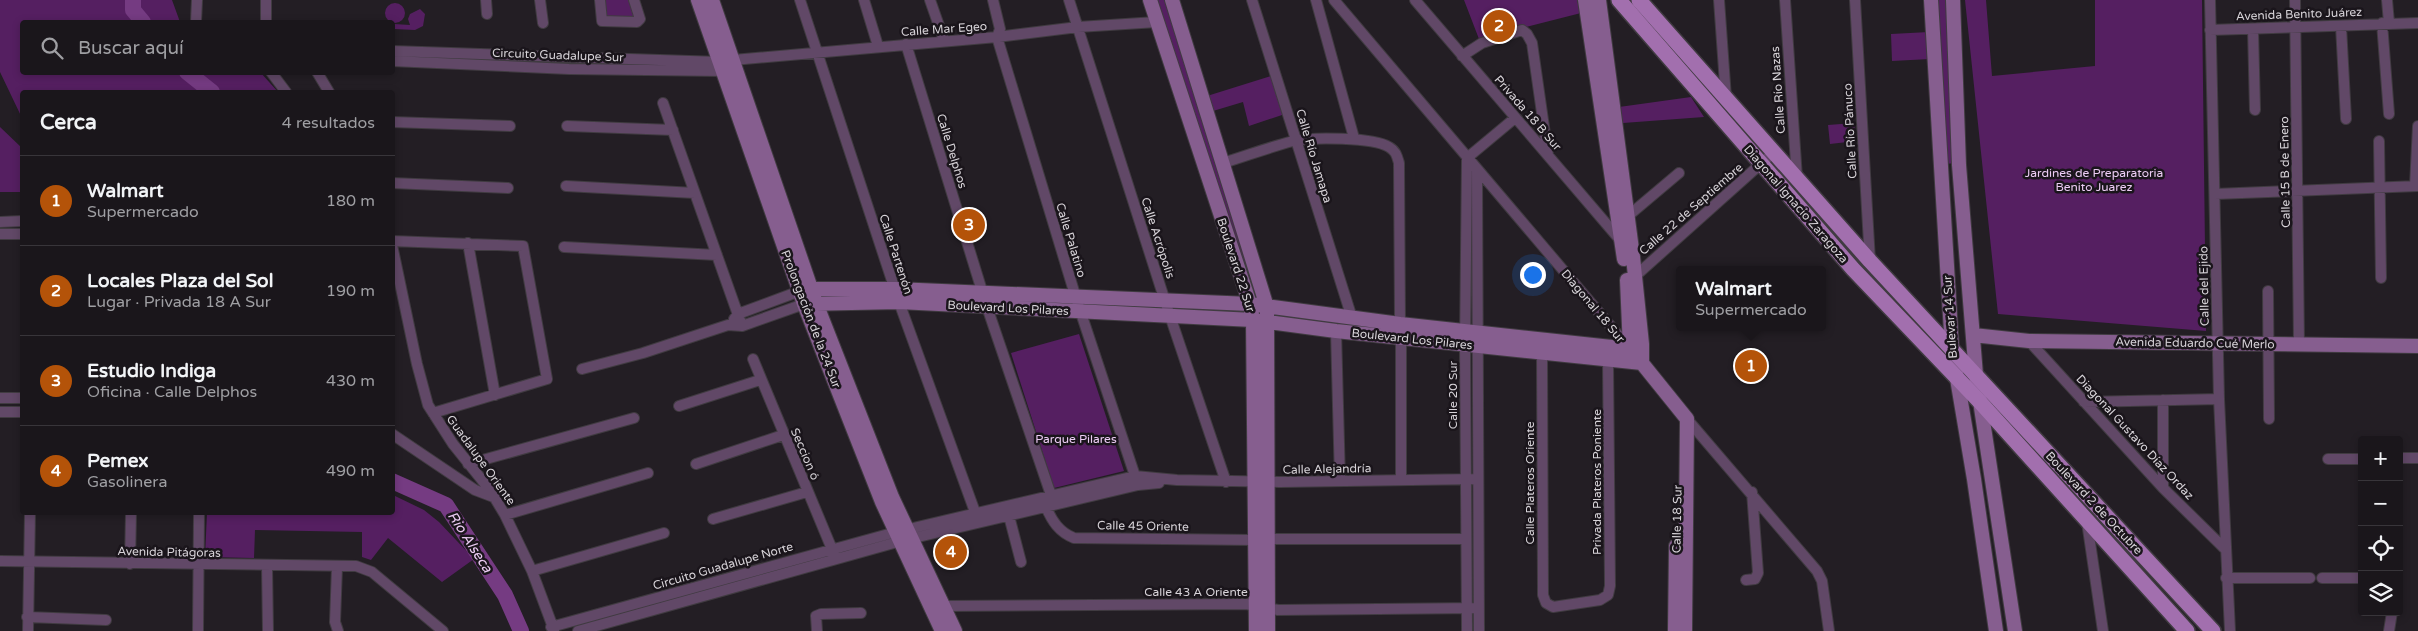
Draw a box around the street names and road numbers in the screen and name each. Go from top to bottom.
street label: Avenida Benito Juárez [2236,5,2362,23]
street label: Calle Mar Egeo [901,19,987,39]
street label: Calle Río Nazas [1768,45,1788,134]
street label: Circuito Guadalupe Sur [492,46,624,64]
street label: Privada 18 B Sur [1492,73,1565,154]
street label: Calle Río Pánuco [1841,83,1859,179]
street label: Calle Río Jamapa [1293,107,1335,205]
street label: Calle Delphos [934,112,970,190]
street label: Calle 15 B de Enero [2277,116,2293,228]
street label: Diagonal Ignacio Zaragoza [1741,142,1851,266]
street label: Calle 22 de Septiembre [1636,160,1746,258]
street label: Calle Acrópolis [1138,196,1178,281]
street label: Calle Palatino [1053,201,1089,279]
street label: Calle Partenón [876,212,916,296]
street label: Boulevard 22 Sur [1214,216,1258,314]
street label: Calle del Ejido [2196,246,2212,326]
street label: Prolongación de la 24 Sur [778,248,844,390]
street label: Diagonal 18 Sur [1558,267,1628,346]
street label: Bulevar 14 Sur [1940,275,1960,359]
street label: Boulevard Los Pilares [947,298,1069,318]
street label: Boulevard Los Pilares [1351,326,1473,352]
street label: Avenida Eduardo Cué Merlo [2115,335,2275,351]
street label: Calle 20 Sur [1446,360,1460,429]
street label: Diagonal Gustavo Díaz Ordaz [2073,372,2197,502]
street label: Privada Plateros Poniente [1590,409,1604,555]
street label: Guadalupe Oriente [444,412,518,508]
street label: Calle Plateros Oriente [1523,421,1537,544]
street label: Seccion ó [788,426,822,482]
street label: Boulevard 2 de Octubre [2043,449,2145,557]
street label: Calle Alejandría [1283,461,1371,477]
street label: Calle 18 Sur [1669,484,1685,553]
street label: Calle 45 Oriente [1097,518,1189,534]
street label: Circuito Guadalupe Norte [651,539,795,593]
street label: Avenida Pitágoras [117,544,221,560]
street label: Calle 43 A Oriente [1144,585,1248,599]

